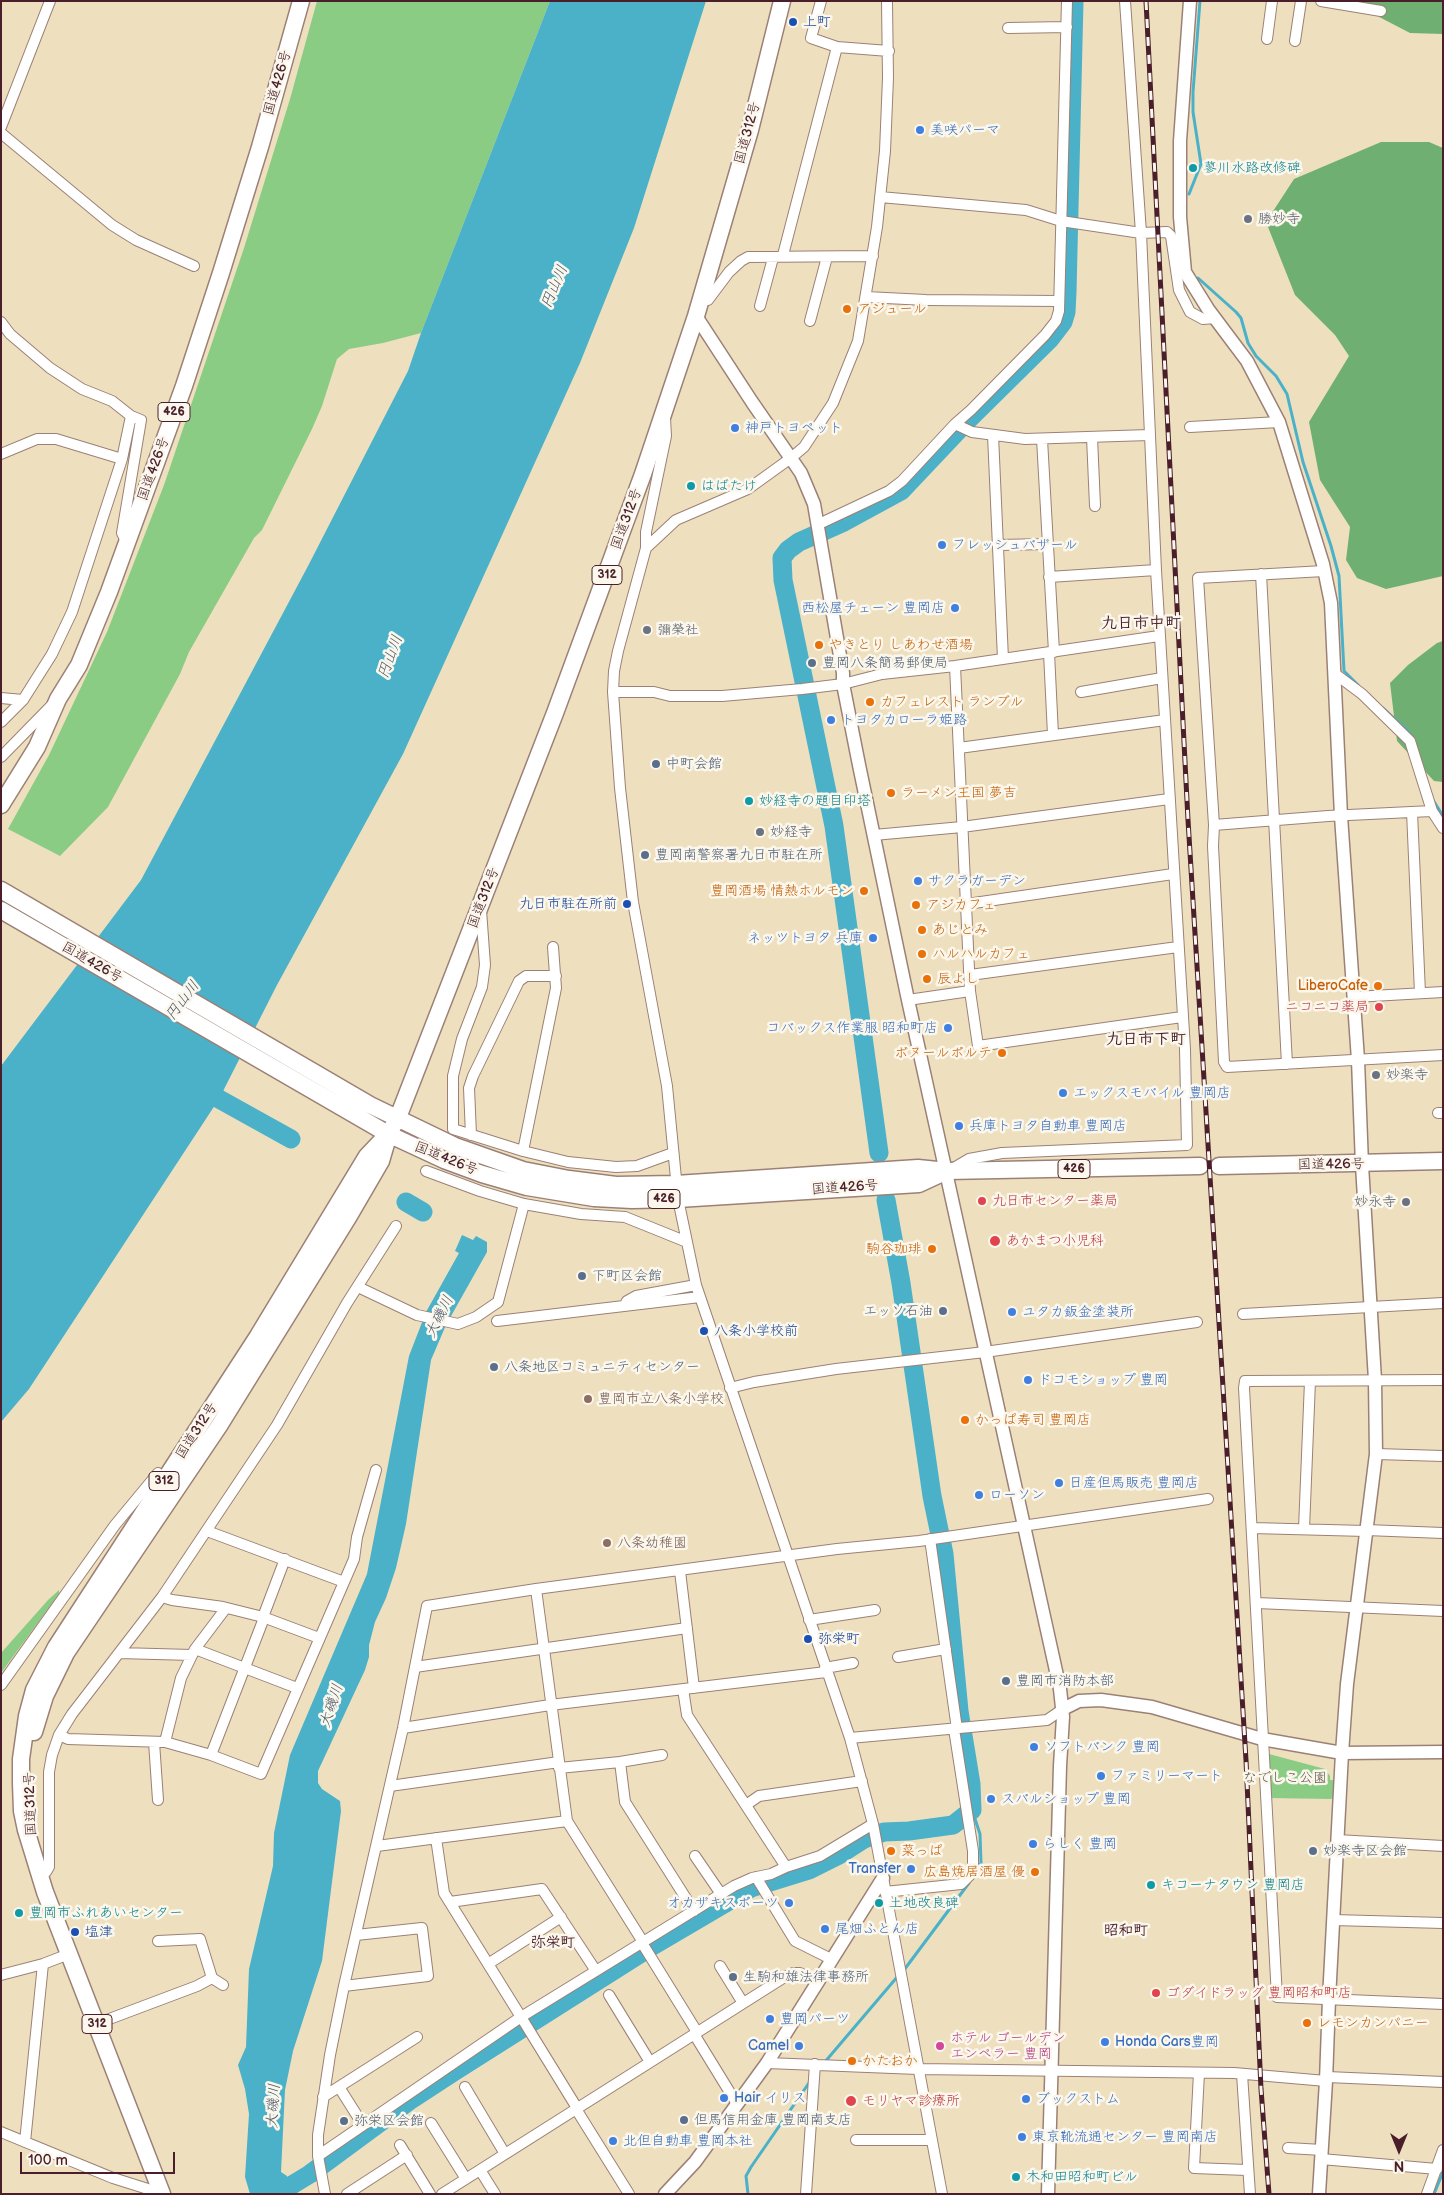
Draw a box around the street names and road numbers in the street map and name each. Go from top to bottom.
street label: 国道426号 [261,48,295,118]
street label: 国道312号 [732,100,764,166]
road number: 426 [158,402,190,422]
street label: 国道426号 [135,434,173,504]
street label: 国道312号 [608,486,646,552]
road number: 312 [592,566,622,584]
street label: 国道312号 [465,865,503,931]
street label: 国道426号 [59,939,125,987]
street label: 国道426号 [412,1139,480,1179]
street label: 国道426号 [1297,1156,1365,1174]
road number: 426 [1058,1160,1090,1178]
street label: 国道426号 [811,1177,879,1199]
road number: 426 [648,1190,680,1208]
street label: 国道312号 [172,1399,222,1463]
road number: 312 [149,1472,179,1490]
street label: 国道312号 [21,1772,41,1836]
road number: 312 [82,2015,112,2034]

